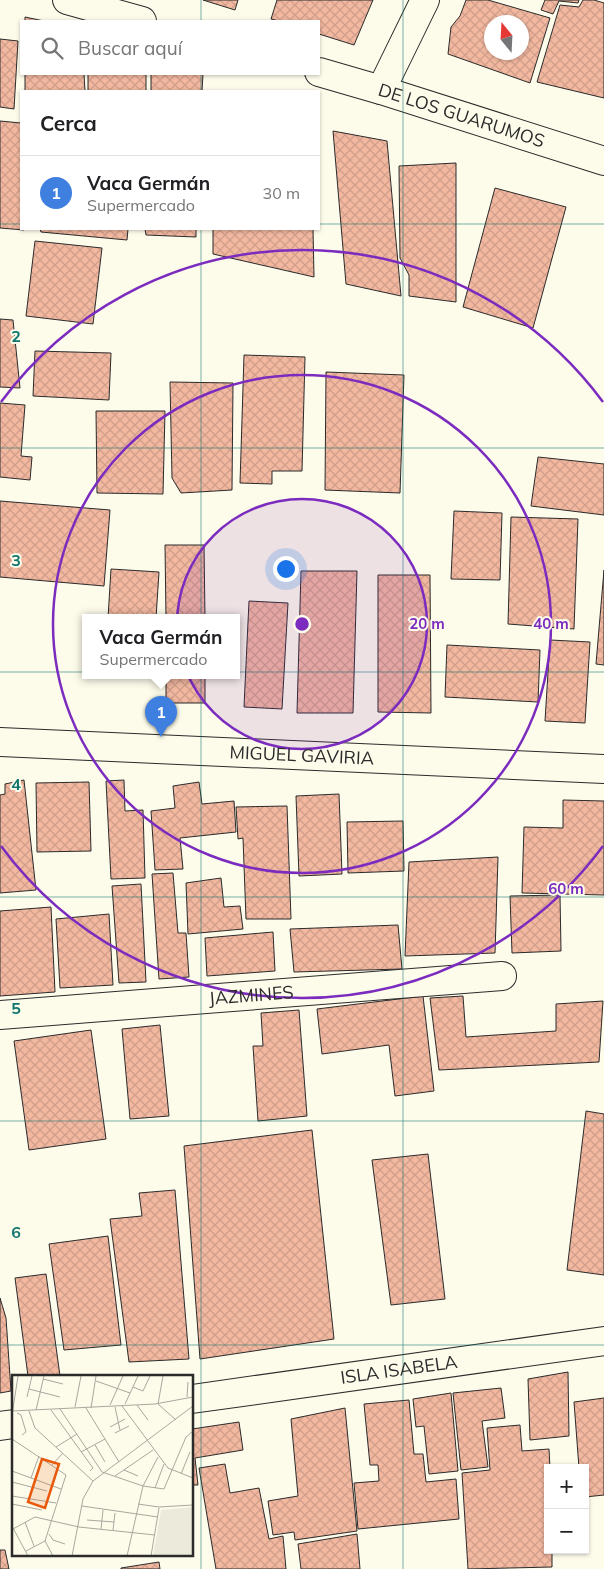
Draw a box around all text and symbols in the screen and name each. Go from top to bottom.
north arrow [484,15,529,60]
search box [20,20,320,75]
icon: search [38,34,66,62]
text: Buscar aquí [78,36,182,60]
street label: DE LOS GUARUMOS [376,78,548,152]
text: Cerca [40,110,97,136]
text: Vaca Germán [87,171,210,195]
text: 1 [51,183,61,203]
text: 30 m [263,183,300,203]
text: Supermercado [87,195,195,215]
text: 2 [11,326,21,346]
text: 3 [11,550,21,570]
your location [273,556,299,582]
popup [82,614,240,679]
text: 20 m [409,614,445,633]
text: 40 m [533,614,569,633]
centre of rings [293,615,311,633]
text: Vaca Germán [99,625,223,649]
text: Supermercado [99,649,207,669]
pin: 1 [145,696,177,737]
street label: MIGUEL GAVIRIA [229,740,374,770]
text: 4 [11,774,21,794]
text: 60 m [548,879,584,898]
street label: JAZMINES [208,980,294,1010]
text: 5 [11,998,21,1018]
text: 6 [11,1222,21,1242]
street label: ISLA ISABELA [339,1350,459,1389]
inset map [12,1375,194,1556]
map controls [544,1464,589,1554]
button: + [544,1464,589,1509]
button: − [544,1509,589,1554]

